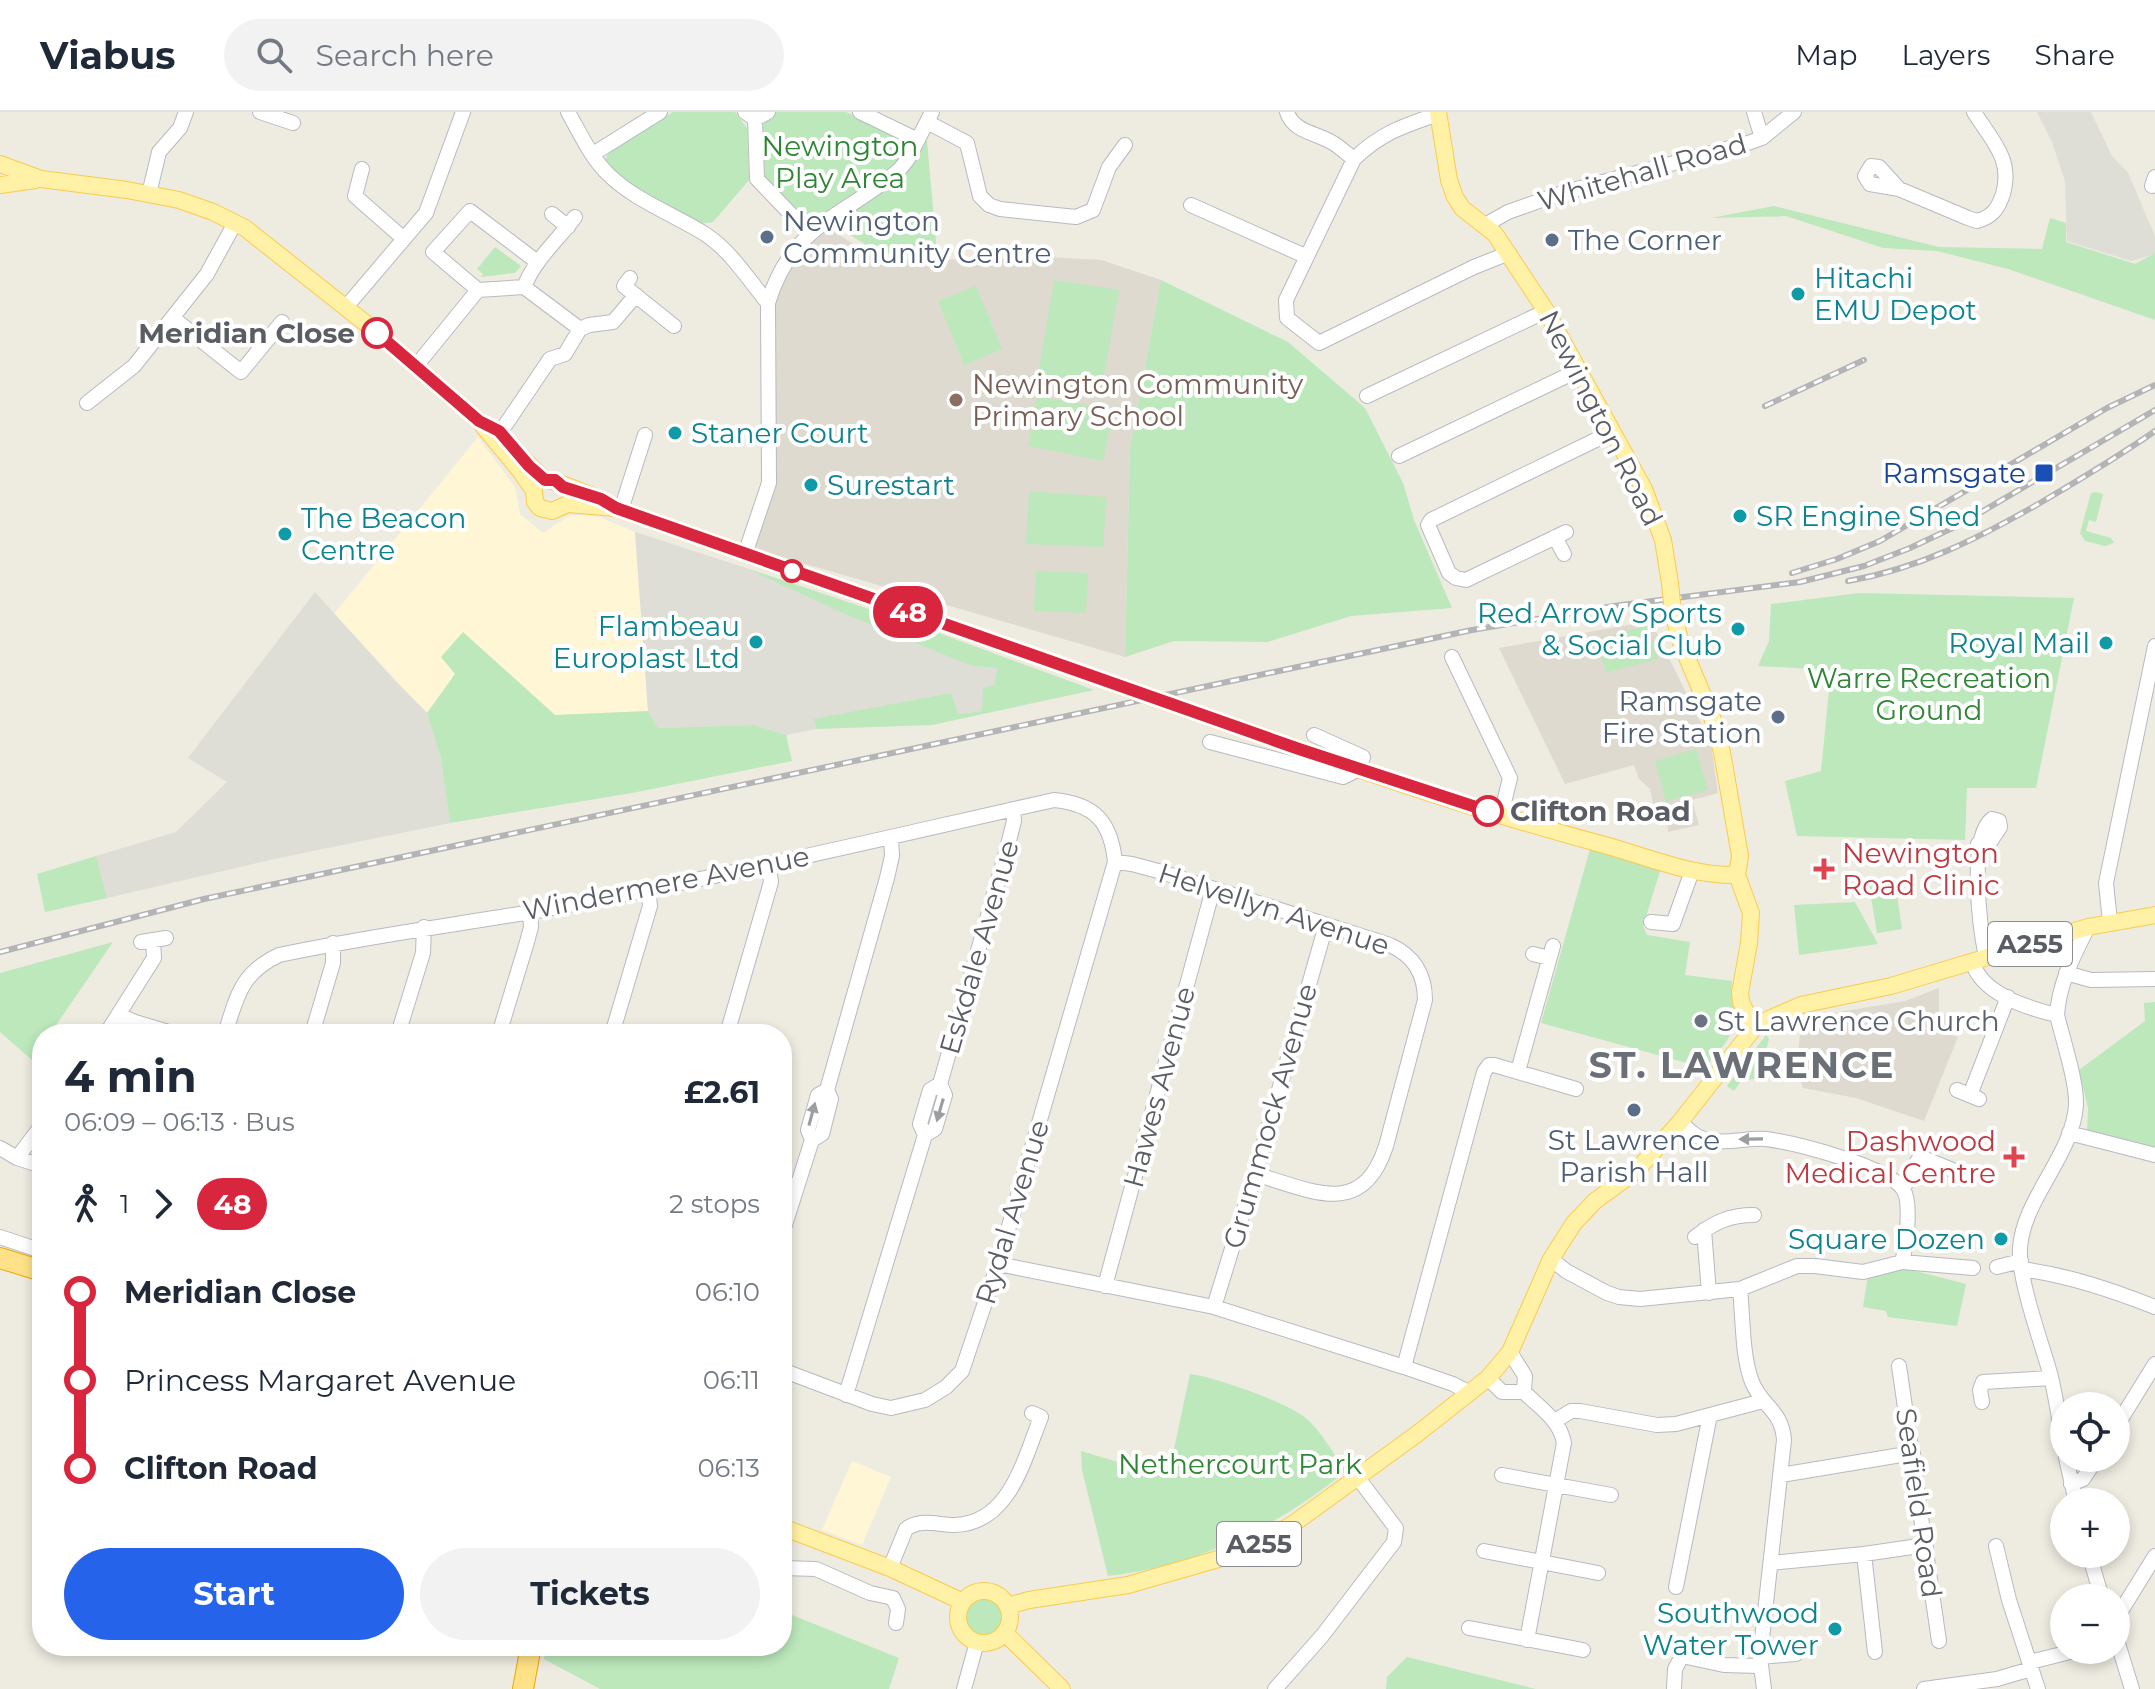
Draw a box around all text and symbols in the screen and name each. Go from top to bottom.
search box [224,19,784,91]
text: Viabus [40,32,176,79]
icon: search [252,33,296,77]
text: Search here [316,37,494,74]
text: Map [1795,38,1858,72]
text: Layers [1902,38,1991,72]
text: Share [2035,38,2115,72]
street label: Whitehall Road [1534,126,1750,218]
park label: Newington Play Area [762,129,918,195]
place label: Newington Community Centre [783,204,1051,270]
place label: The Corner [1568,223,1722,257]
marker: Newington Community Centre [758,228,776,246]
marker: The Corner [1543,231,1561,249]
place label: Hitachi EMU Depot [1814,261,1977,327]
marker: Hitachi EMU Depot [1789,285,1807,303]
street label: Newington Road [1532,304,1670,532]
place label: Meridian Close [138,316,355,350]
marker: Meridian Close [362,318,392,348]
place label: Newington Community Primary School [972,367,1304,433]
marker: Newington Community Primary School [947,391,965,409]
place label: Staner Court [691,416,869,450]
marker: Staner Court [666,424,684,442]
place label: Ramsgate [1883,456,2026,490]
marker: Ramsgate [2033,462,2055,484]
place label: Surestart [827,468,955,502]
marker: Surestart [802,476,820,494]
place label: SR Engine Shed [1756,499,1980,533]
place label: The Beacon Centre [301,501,466,567]
marker: SR Engine Shed [1731,507,1749,525]
marker: The Beacon Centre [276,525,294,543]
unlabelled marker [781,560,803,582]
line badge: 48 [872,586,944,638]
text: 48 [889,595,927,629]
place label: Red Arrow Sports & Social Club [1477,596,1722,662]
place label: Flambeau Europlast Ltd [553,609,740,675]
marker: Red Arrow Sports & Social Club [1729,620,1747,638]
place label: Royal Mail [1948,626,2090,660]
marker: Flambeau Europlast Ltd [747,633,765,651]
marker: Royal Mail [2097,634,2115,652]
park label: Warre Recreation Ground [1807,661,2051,727]
place label: Ramsgate Fire Station [1602,684,1762,750]
marker: Ramsgate Fire Station [1769,708,1787,726]
place label: Clifton Road [1510,794,1691,828]
marker: Clifton Road [1473,796,1503,826]
street label: Eskdale Avenue [932,836,1026,1058]
place label: Newington Road Clinic [1842,836,2000,902]
street label: Windermere Avenue [520,839,812,927]
street label: Helvellyn Avenue [1154,856,1394,962]
marker: Newington Road Clinic [1813,858,1835,880]
road number: A255 [1988,922,2072,966]
street label: Grummock Avenue [1216,980,1324,1252]
street label: Hawes Avenue [1116,983,1202,1191]
place label: St Lawrence Church [1717,1004,2000,1038]
marker: St Lawrence Church [1692,1012,1710,1030]
district label: ST. LAWRENCE [1589,1043,1895,1087]
text: 4 min [64,1049,197,1103]
text: £2.61 [684,1074,760,1111]
one-way arrow [934,1097,946,1122]
marker: St Lawrence Parish Hall [1625,1101,1643,1119]
one-way arrow [807,1102,819,1127]
text: 06:09 – 06:13 · Bus [64,1106,295,1138]
street label: Rydal Avenue [968,1116,1056,1308]
place label: St Lawrence Parish Hall [1548,1123,1720,1189]
place label: Dashwood Medical Centre [1784,1124,1996,1190]
one-way arrow [1738,1133,1763,1145]
marker: Dashwood Medical Centre [2003,1146,2025,1168]
icon: walk [64,1182,108,1226]
icon: forward [141,1182,185,1226]
text: 48 [213,1187,251,1221]
text: 1 [120,1188,129,1220]
text: 2 stops [669,1188,760,1220]
place label: Square Dozen [1788,1222,1985,1256]
marker: Square Dozen [1992,1230,2010,1248]
text: Meridian Close [124,1274,356,1311]
text: 06:10 [695,1276,760,1308]
text: Princess Margaret Avenue [124,1362,516,1399]
text: 06:11 [703,1364,760,1396]
map controls [2050,1392,2130,1664]
button: locate [2050,1392,2130,1472]
street label: Seafield Road [1889,1406,1949,1600]
park label: Nethercourt Park [1118,1447,1362,1481]
text: Clifton Road [124,1450,318,1487]
text: 06:13 [697,1452,760,1484]
button: + [2050,1488,2130,1568]
road number: A255 [1217,1522,1301,1566]
button: Start [64,1548,404,1640]
button: Tickets [420,1548,760,1640]
button: − [2050,1584,2130,1664]
place label: Southwood Water Tower [1643,1596,1819,1662]
marker: Southwood Water Tower [1826,1620,1844,1638]

